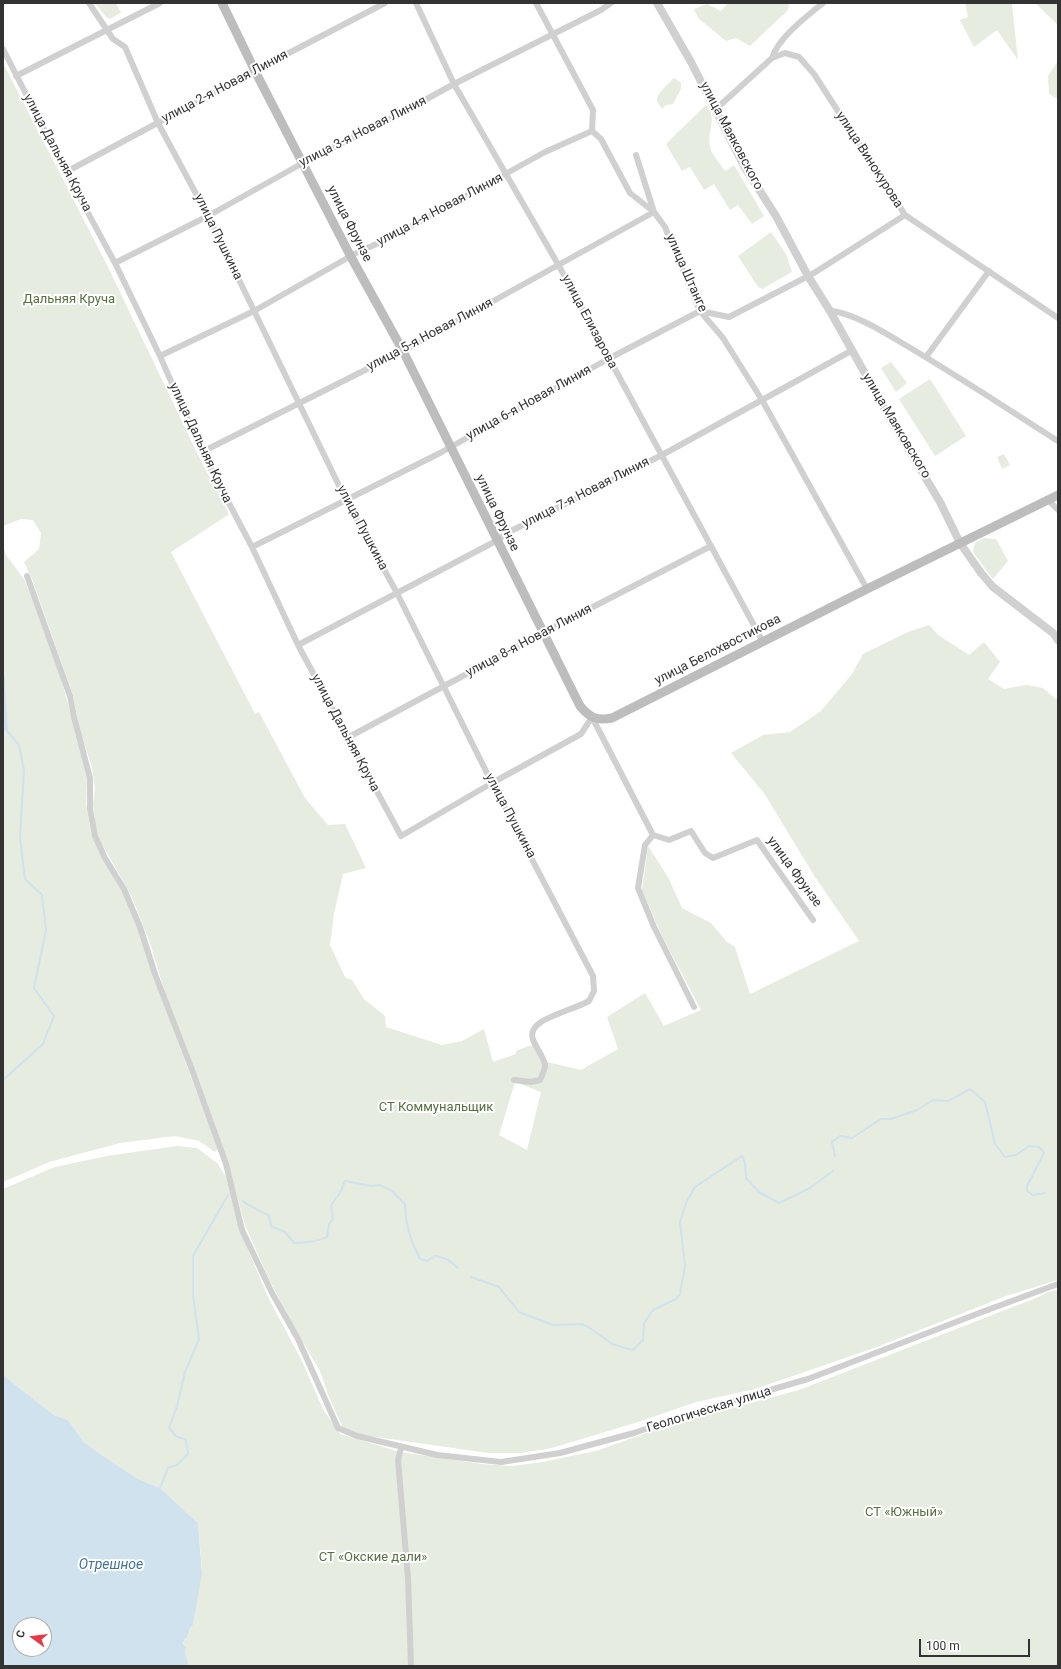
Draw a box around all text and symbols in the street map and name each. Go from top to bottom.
street label: улица 2-я Новая Линия [159,47,291,127]
street label: улица Маяковского [696,79,766,193]
street label: улица Дальняя Круча [19,91,95,215]
street label: улица 3-я Новая Линия [297,93,429,171]
street label: улица Винокурова [832,109,906,211]
street label: улица 4-я Новая Линия [374,170,506,250]
street label: улица Фрунзе [323,183,375,265]
street label: улица Пушкина [190,191,246,283]
street label: улица Штанге [662,231,710,315]
street label: улица Елизарова [558,272,620,372]
park label: Дальняя Круча [23,292,115,308]
street label: улица 5-я Новая Линия [364,295,496,375]
street label: улица 6-я Новая Линия [464,362,594,444]
street label: улица Маяковского [858,371,934,481]
street label: улица Дальняя Круча [165,380,235,506]
street label: улица 7-я Новая Линия [520,454,652,532]
street label: улица Фрунзе [472,472,522,554]
street label: улица Пушкина [333,483,391,573]
street label: улица 8-я Новая Линия [463,601,595,681]
street label: улица Белохвостикова [652,611,784,689]
street label: улица Дальняя Круча [307,671,383,795]
street label: улица Пушкина [481,771,539,861]
street label: улица Фрунзе [763,834,825,910]
park label: СТ Коммунальщик [379,1100,493,1116]
street label: Геологическая улица [645,1384,773,1436]
park label: СТ «Южный» [865,1505,943,1521]
park label: СТ «Окские дали» [319,1550,427,1566]
water label: Отрешное [79,1557,143,1573]
north arrow [12,1617,52,1657]
text: С [14,1629,28,1639]
scale bar [921,1631,1032,1657]
text: 100 m [926,1639,960,1653]

